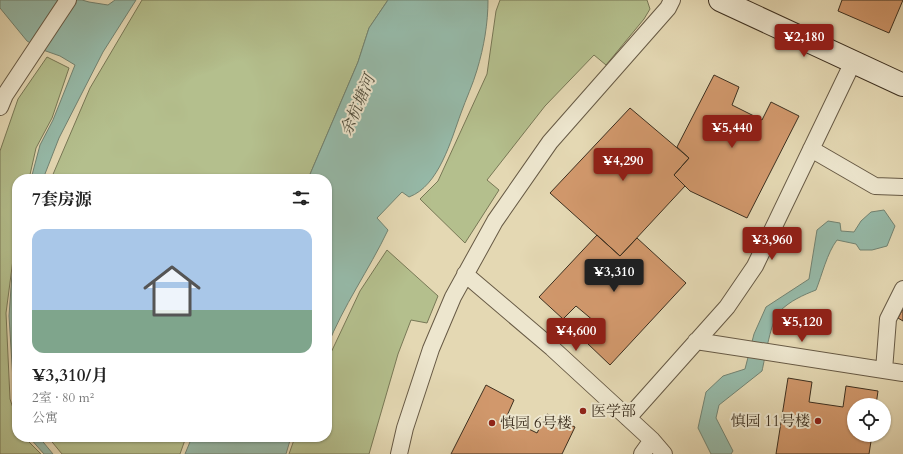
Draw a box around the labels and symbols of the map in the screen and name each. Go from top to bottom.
pin: ¥2,180 [771,24,837,58]
water label: 余杭塘河 [335,69,382,139]
pin: ¥5,440 [699,115,765,149]
pin: ¥4,290 [590,148,656,182]
pin: ¥3,960 [739,227,805,261]
pin: ¥3,310 [581,259,647,293]
pin: ¥5,120 [769,309,835,343]
pin: ¥4,600 [543,318,609,352]
place label: 医学部 [591,401,636,421]
marker: 医学部 [578,406,588,416]
place label: 慎园 11号楼 [731,411,810,431]
place label: 慎园 6号楼 [500,413,572,433]
marker: 慎园 11号楼 [813,416,823,426]
marker: 慎园 6号楼 [487,418,497,428]

